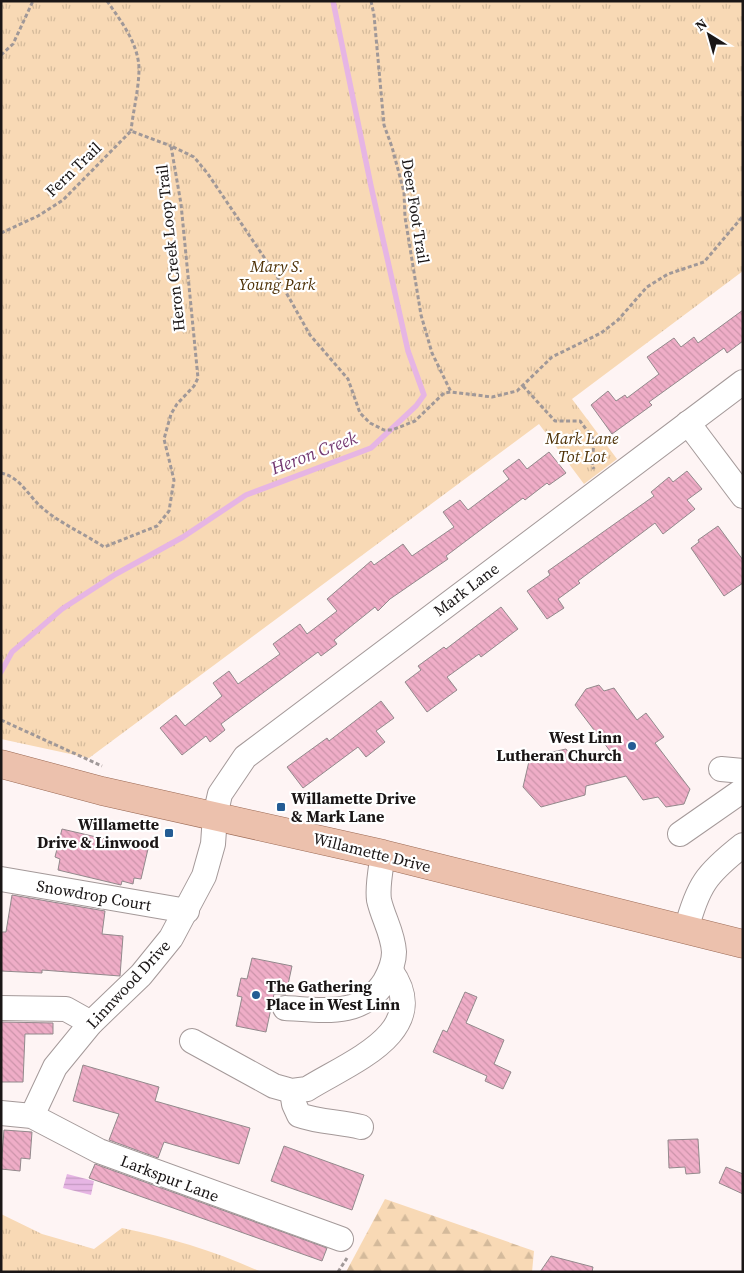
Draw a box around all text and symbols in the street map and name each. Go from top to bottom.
north arrow [684,10,734,60]
text: N [691,14,711,36]
street label: Fern Trail [40,137,106,201]
street label: Deer Foot Trail [397,157,435,265]
street label: Heron Creek Loop Trail [150,163,190,333]
park label: Mary S. Young Park [239,255,316,295]
water label: Heron Creek [266,424,361,481]
park label: Mark Lane Tot Lot [544,427,619,467]
street label: Mark Lane [429,557,503,621]
place label: West Linn Lutheran Church [496,726,622,766]
marker: West Linn Lutheran Church [626,740,638,752]
place label: Willamette Drive & Mark Lane [291,787,416,827]
marker: Willamette Drive & Mark Lane [275,801,287,813]
place label: Willamette Drive & Linwood [37,813,159,853]
marker: Willamette Drive & Linwood [163,827,175,839]
street label: Willamette Drive [311,827,433,877]
street label: Snowdrop Court [35,874,154,916]
street label: Linnwood Drive [81,935,175,1033]
place label: The Gathering Place in West Linn [266,975,400,1015]
marker: The Gathering Place in West Linn [250,989,262,1001]
street label: Larkspur Lane [117,1149,223,1207]

